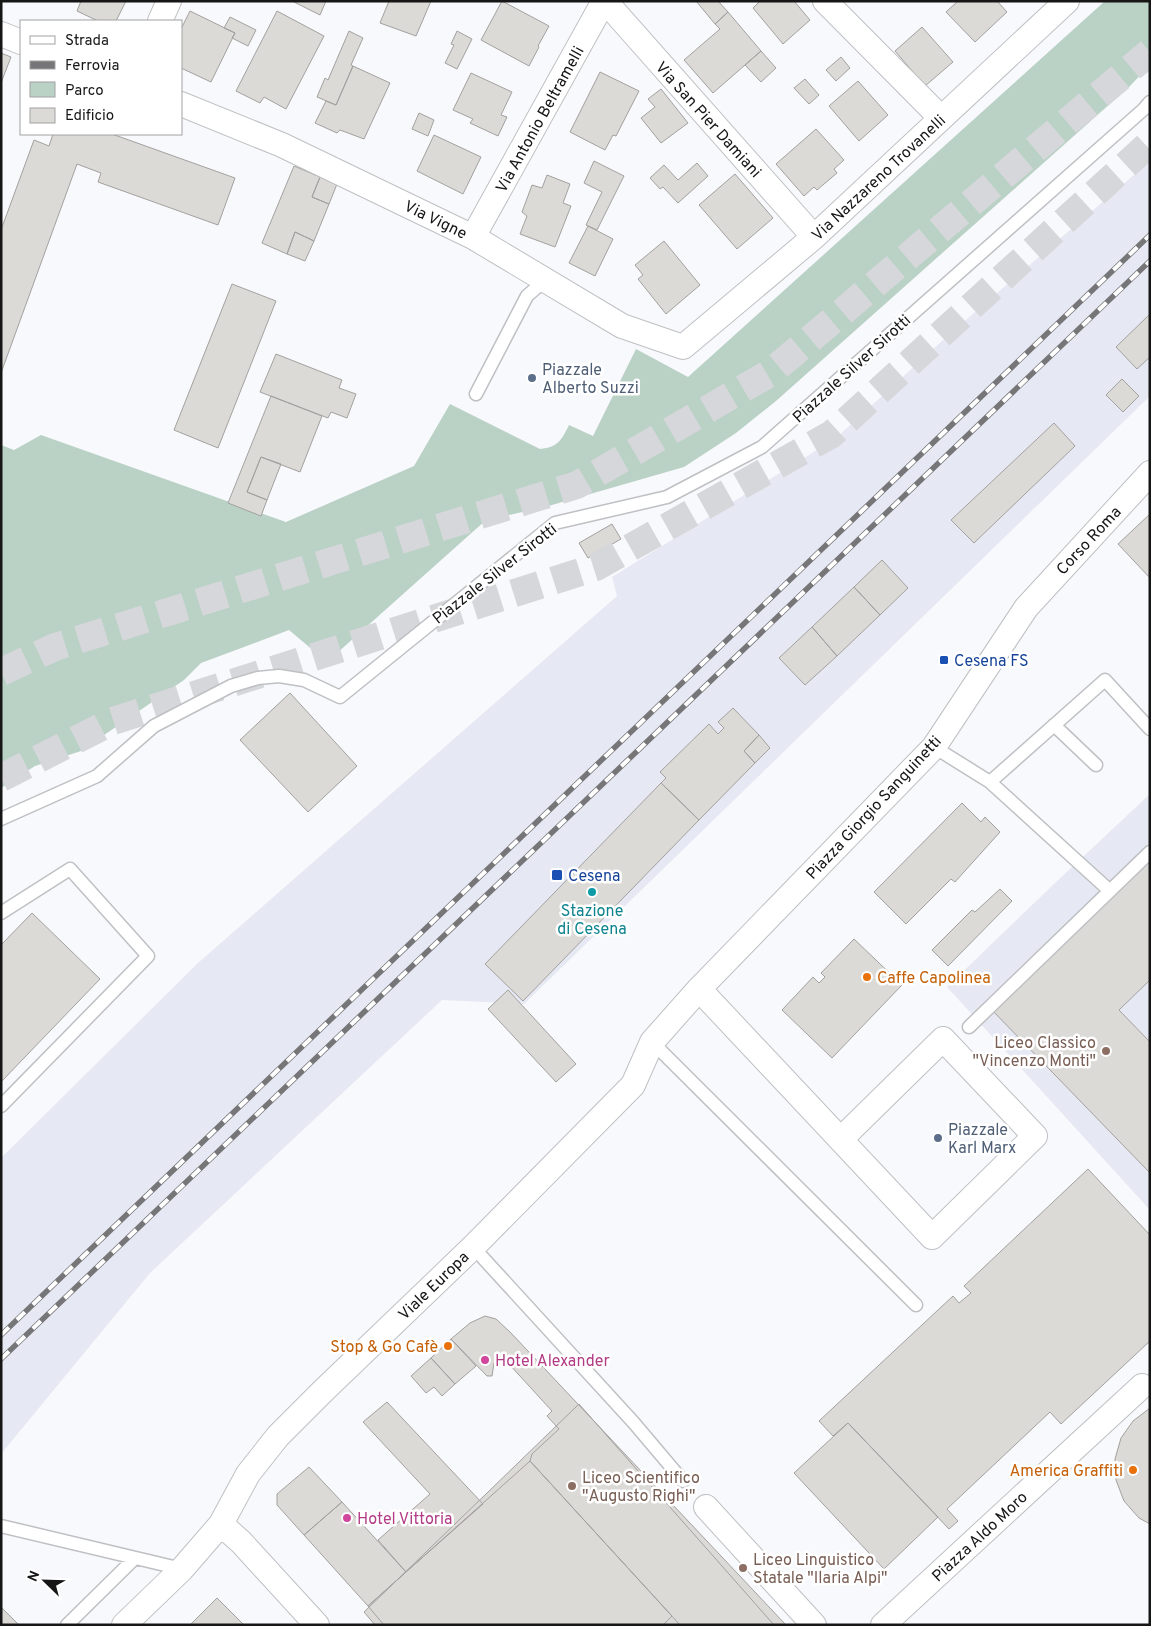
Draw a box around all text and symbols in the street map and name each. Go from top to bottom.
legend [20,20,182,135]
text: Strada [65,32,109,51]
street label: Via Antonio Beltramelli [492,43,589,197]
text: Ferrovia [65,57,119,76]
street label: Via San Pier Damiani [650,58,765,182]
text: Parco [65,82,104,101]
text: Edificio [65,107,114,126]
street label: Via Nazzareno Trovanelli [808,111,951,246]
street label: Via Vigne [400,197,470,245]
street label: Piazzale Silver Sirotti [789,311,916,428]
place label: Piazzale Alberto Suzzi [542,361,639,399]
marker: Piazzale Alberto Suzzi [526,372,538,384]
street label: Corso Roma [1053,503,1126,580]
street label: Piazzale Silver Sirotti [429,520,561,629]
place label: Cesena FS [954,652,1029,672]
marker: Cesena FS [938,654,950,666]
street label: Piazza Giorgio Sanguinetti [803,732,946,884]
place label: Cesena [568,867,621,887]
marker: Cesena [550,868,564,882]
marker: Stazione di Cesena [586,886,598,898]
place label: Stazione di Cesena [557,902,627,940]
place label: Caffe Capolinea [877,969,991,989]
marker: Caffe Capolinea [861,971,873,983]
place label: Liceo Classico "Vincenzo Monti" [973,1034,1096,1072]
marker: Liceo Classico "Vincenzo Monti" [1100,1045,1112,1057]
place label: Piazzale Karl Marx [948,1121,1016,1159]
marker: Piazzale Karl Marx [932,1132,944,1144]
street label: Viale Europa [395,1248,474,1325]
place label: Stop & Go Cafè [330,1338,438,1358]
marker: Stop & Go Cafè [442,1340,454,1352]
place label: Hotel Alexander [495,1352,610,1372]
marker: Hotel Alexander [479,1354,491,1366]
place label: America Graffiti [1009,1462,1123,1482]
marker: America Graffiti [1127,1464,1139,1476]
place label: Liceo Scientifico "Augusto Righi" [582,1469,700,1507]
marker: Liceo Scientifico "Augusto Righi" [566,1480,578,1492]
street label: Piazza Aldo Moro [928,1488,1032,1587]
place label: Hotel Vittoria [357,1510,452,1530]
marker: Hotel Vittoria [341,1512,353,1524]
place label: Liceo Linguistico Statale "Ilaria Alpi" [753,1551,888,1589]
north arrow [20,1556,70,1606]
marker: Liceo Linguistico Statale "Ilaria Alpi" [737,1562,749,1574]
text: N [25,1569,44,1584]

